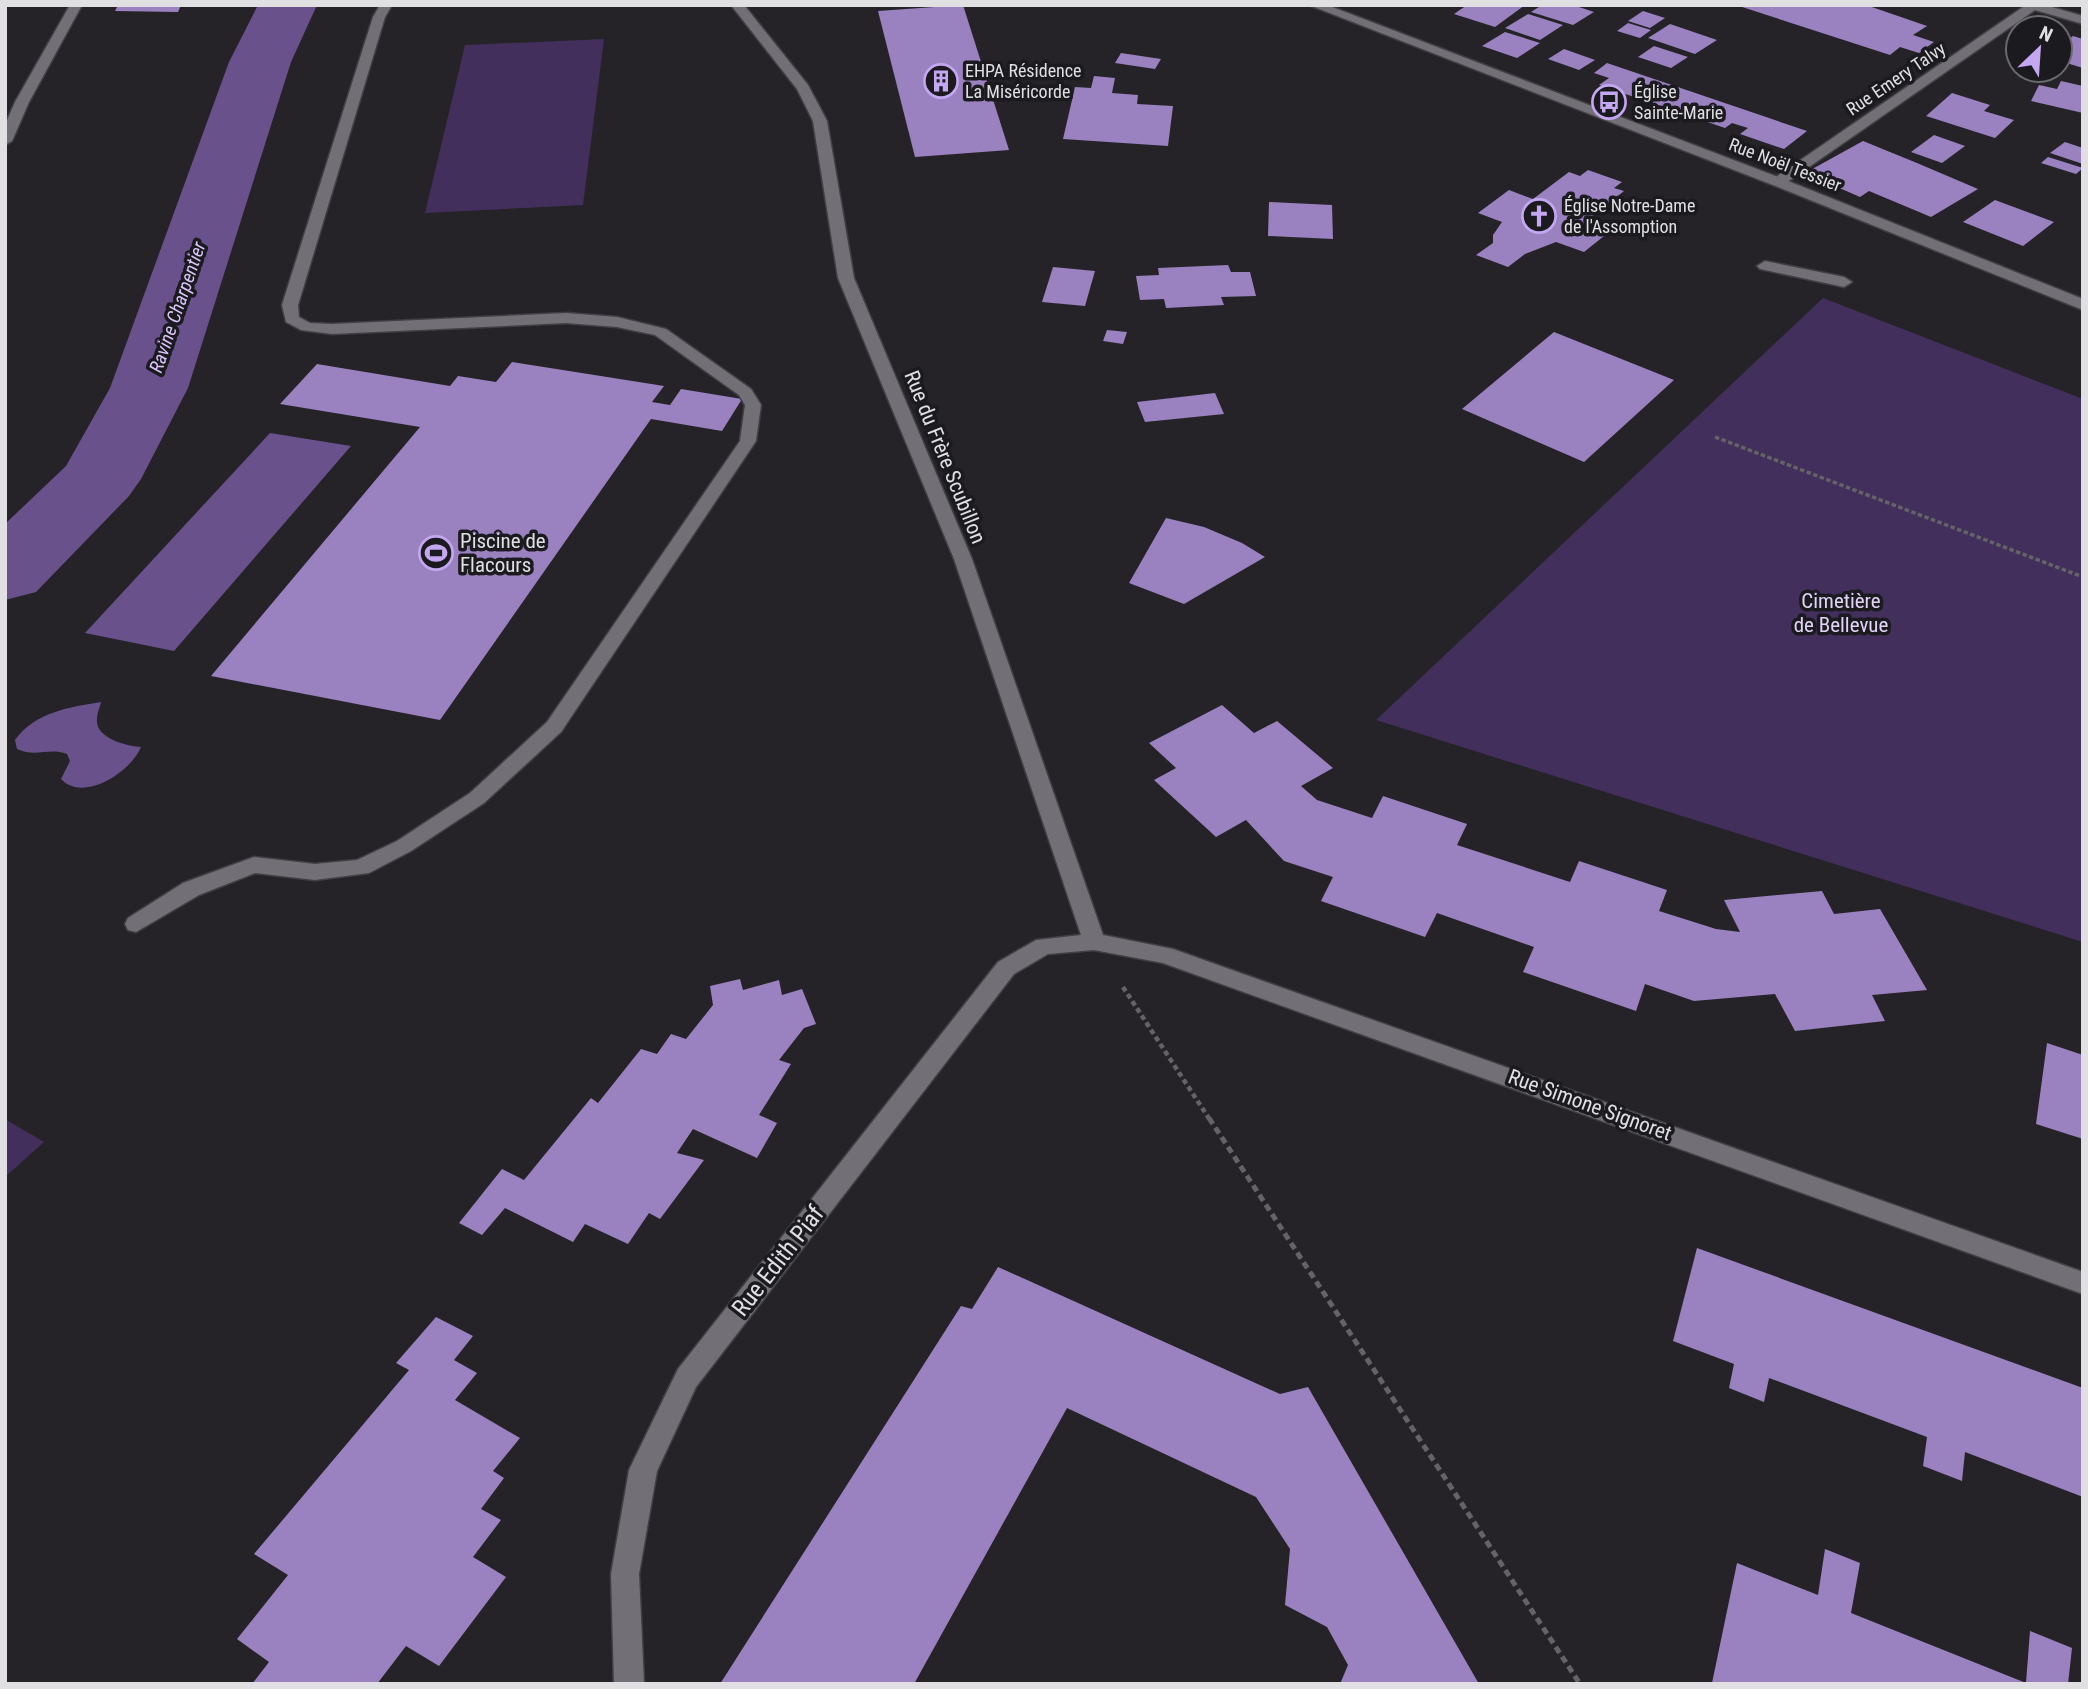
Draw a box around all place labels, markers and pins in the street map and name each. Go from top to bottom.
place label: EHPA Résidence La Miséricorde [965,60,1082,102]
building icon: EHPA Résidence La Miséricorde [922,62,960,100]
place label: Église Sainte-Marie [1634,81,1723,123]
bus stop icon: Église Sainte-Marie [1590,83,1628,121]
place label: Église Notre-Dame de l'Assomption [1564,195,1695,237]
church icon: Église Notre-Dame de l'Assomption [1520,197,1558,235]
place label: Piscine de Flacours [460,529,546,577]
sports icon: Piscine de Flacours [417,534,455,572]

